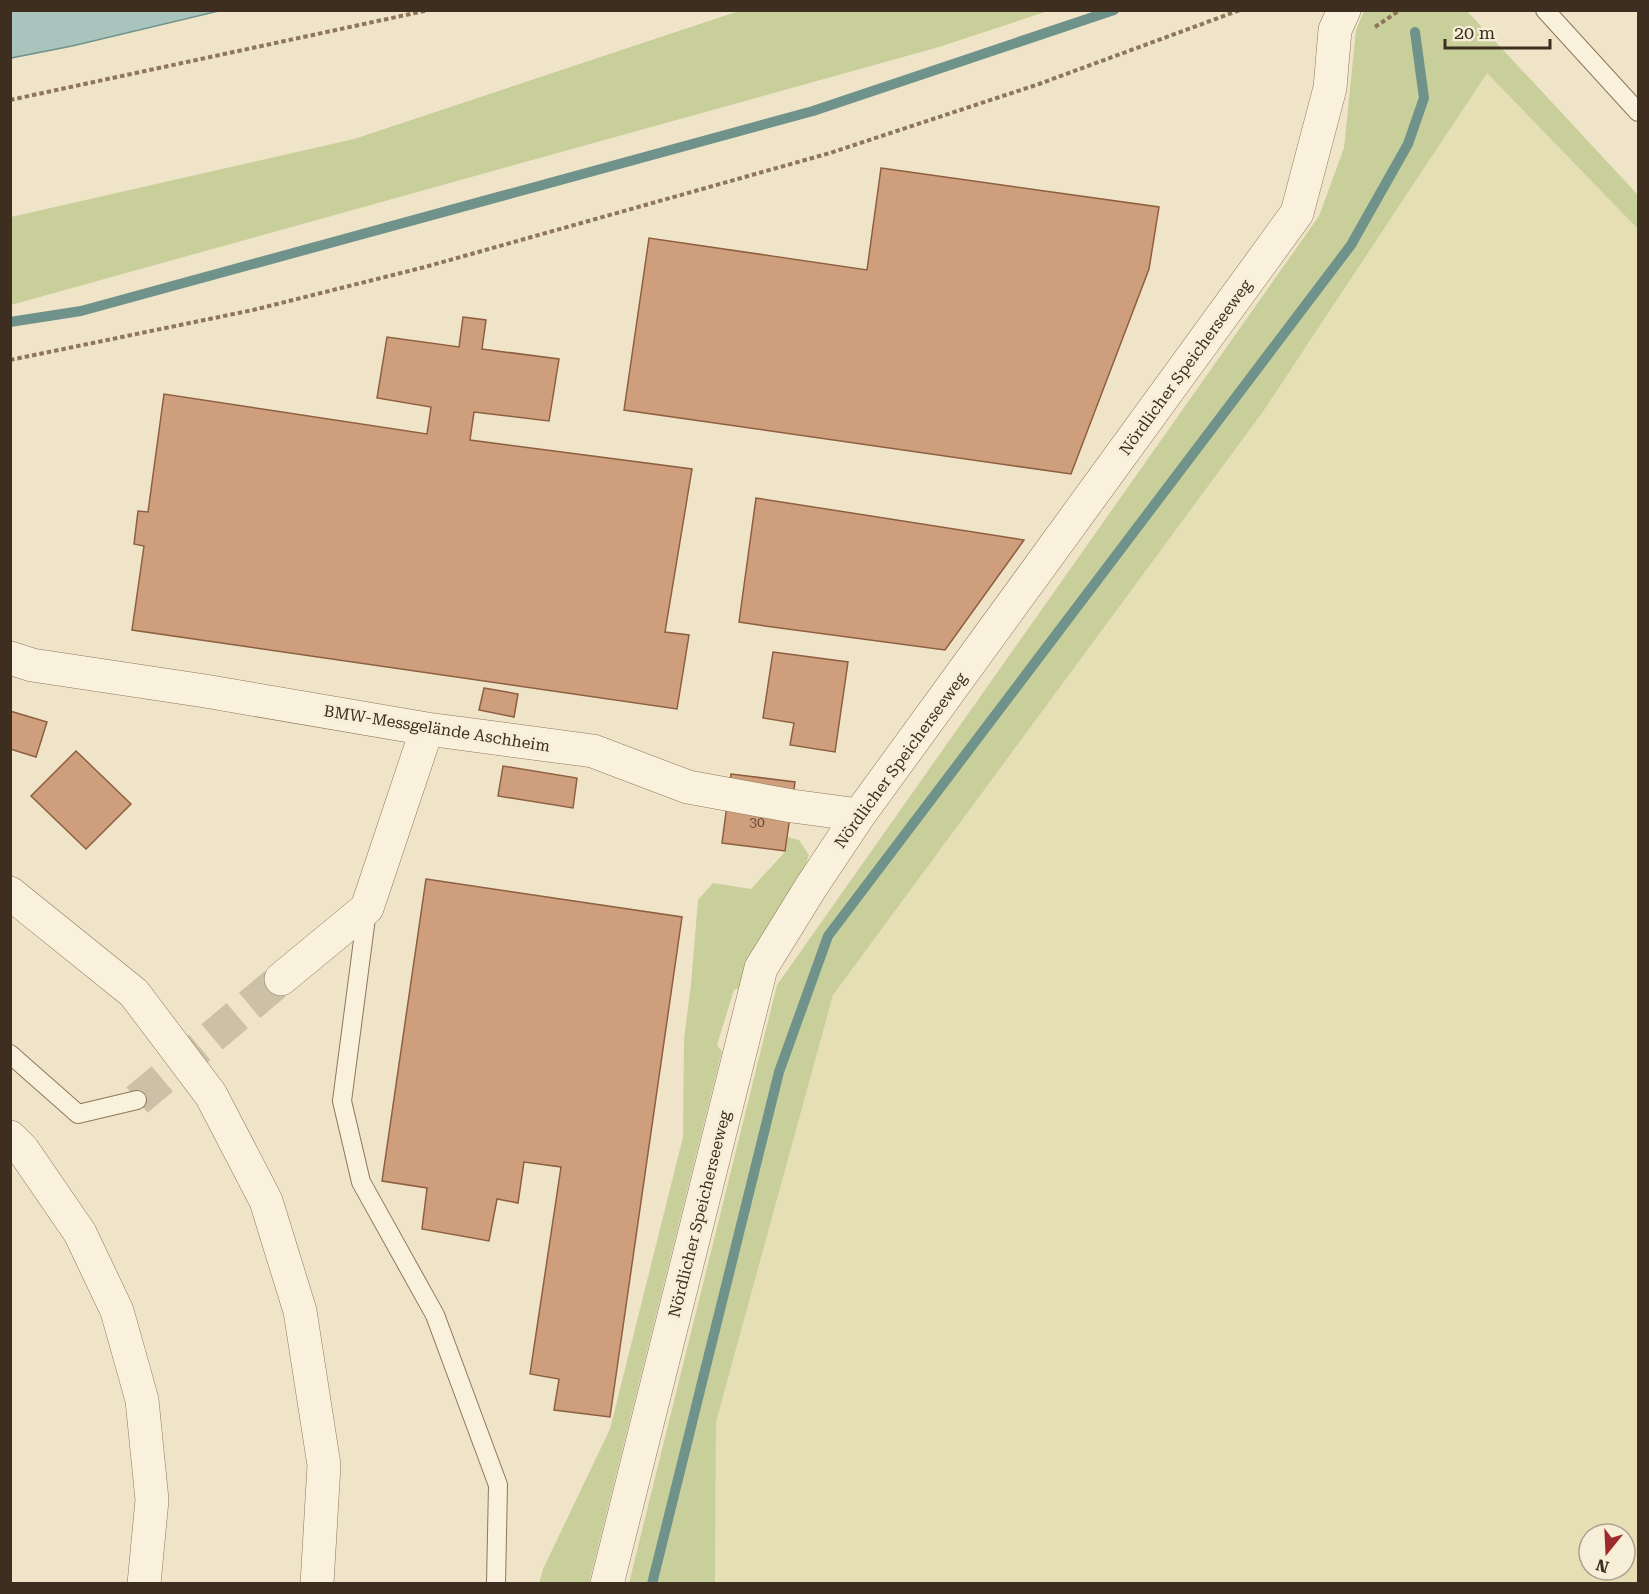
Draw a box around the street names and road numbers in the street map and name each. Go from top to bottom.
street label: Nördlicher Speicherseeweg [1115,275,1256,459]
street label: Nördlicher Speicherseeweg [830,668,971,852]
street label: BMW-Messgelände Aschheim [322,701,552,756]
street label: Nördlicher Speicherseeweg [665,1108,735,1320]

